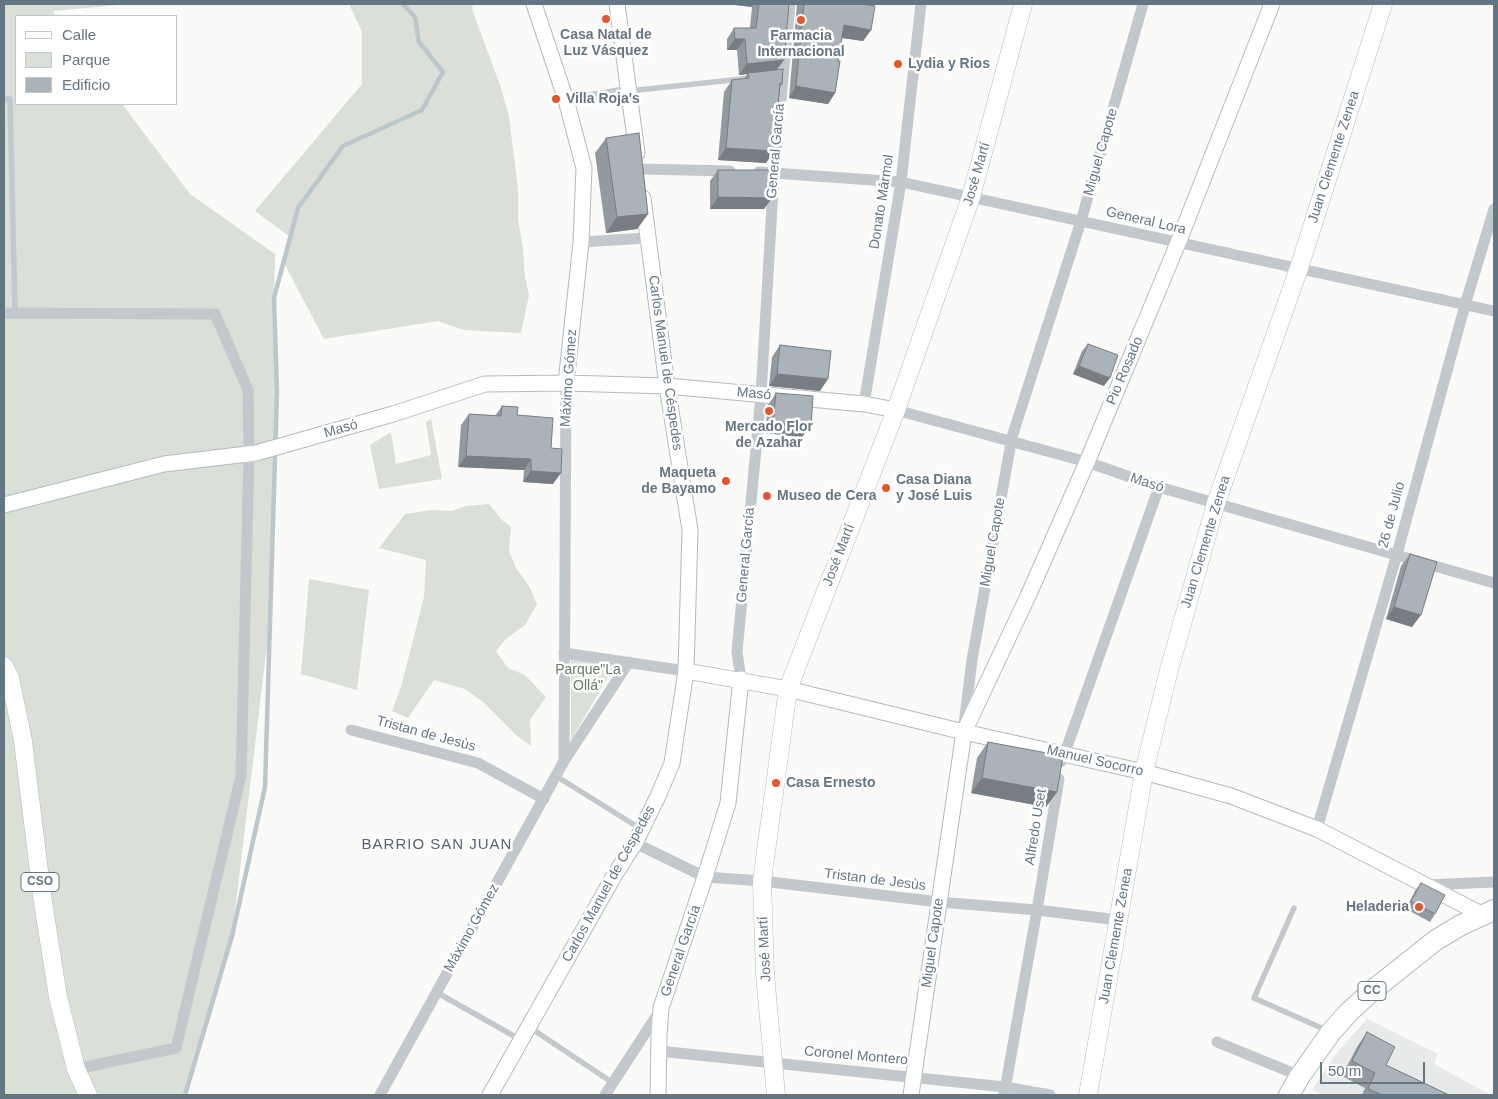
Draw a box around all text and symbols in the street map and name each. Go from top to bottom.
marker: Casa Natal de Luz Vásquez [600,13,612,25]
marker: Farmacia Internacional [795,14,807,26]
legend [15,15,178,105]
text: Calle [62,26,96,43]
place label: Casa Natal de Luz Vásquez [560,27,652,59]
place label: Farmacia Internacional [757,28,845,60]
text: Parque [62,51,110,68]
place label: Lydia y Rios [908,56,990,72]
marker: Lydia y Rios [892,58,904,70]
text: Edificio [62,76,110,93]
street label: Juan Clemente Zenea [1305,89,1363,225]
place label: Villa Roja's [566,91,640,107]
marker: Villa Roja's [550,93,562,105]
street label: General García [763,103,789,199]
street label: Miguel Capote [1080,106,1122,198]
street label: José Martí [960,140,994,208]
street label: Donato Mármol [866,153,898,251]
street label: General Lora [1104,204,1188,238]
street label: Carlos Manuel de Céspedes [644,274,686,452]
street label: Máximo Gómez [557,329,581,427]
street label: Pio Rosado [1103,334,1147,408]
street label: Masó [736,384,772,404]
marker: Mercado Flor de Azahar [763,405,775,417]
street label: Masó [322,416,360,442]
place label: Mercado Flor de Azahar [725,419,813,452]
place label: Maqueta de Bayamo [641,465,716,498]
street label: Masó [1128,470,1166,496]
place label: Casa Diana y José Luis [896,472,972,504]
street label: Juan Clemente Zenea [1178,474,1234,610]
marker: Maqueta de Bayamo [720,475,732,487]
street label: 26 de Julio [1375,480,1409,550]
marker: Casa Diana y José Luis [880,482,892,494]
place label: Museo de Cera [777,488,877,504]
marker: Museo de Cera [761,490,773,502]
street label: Miguel Capote [977,496,1009,588]
street label: General García [733,507,759,603]
street label: José Martí [819,521,859,589]
park label: Parque"La Ollá" [555,662,621,694]
street label: Tristan de Jesùs [374,713,478,755]
street label: Manuel Socorro [1045,742,1145,780]
place label: Casa Ernesto [786,775,875,791]
marker: Casa Ernesto [770,777,782,789]
street label: Alfredo Uset [1022,788,1050,866]
street label: Carlos Manuel de Céspedes [559,803,659,965]
district label: BARRIO SAN JUAN [360,836,514,854]
street label: Tristan de Jesùs [823,865,927,895]
street label: Juan Clemente Zenea [1096,867,1136,1005]
road number: CSO [21,872,59,892]
street label: Máximo Gómez [441,881,503,975]
street label: Miguel Capote [918,897,948,989]
place label: Heladeria [1346,899,1409,915]
marker: Heladeria [1413,901,1425,913]
street label: General García [657,903,705,999]
street label: José Martí [755,916,775,982]
road number: CC [1358,981,1386,1000]
street label: Coronel Montero [803,1043,909,1069]
scale bar [1323,1052,1428,1084]
text: 50 m [1328,1062,1361,1079]

